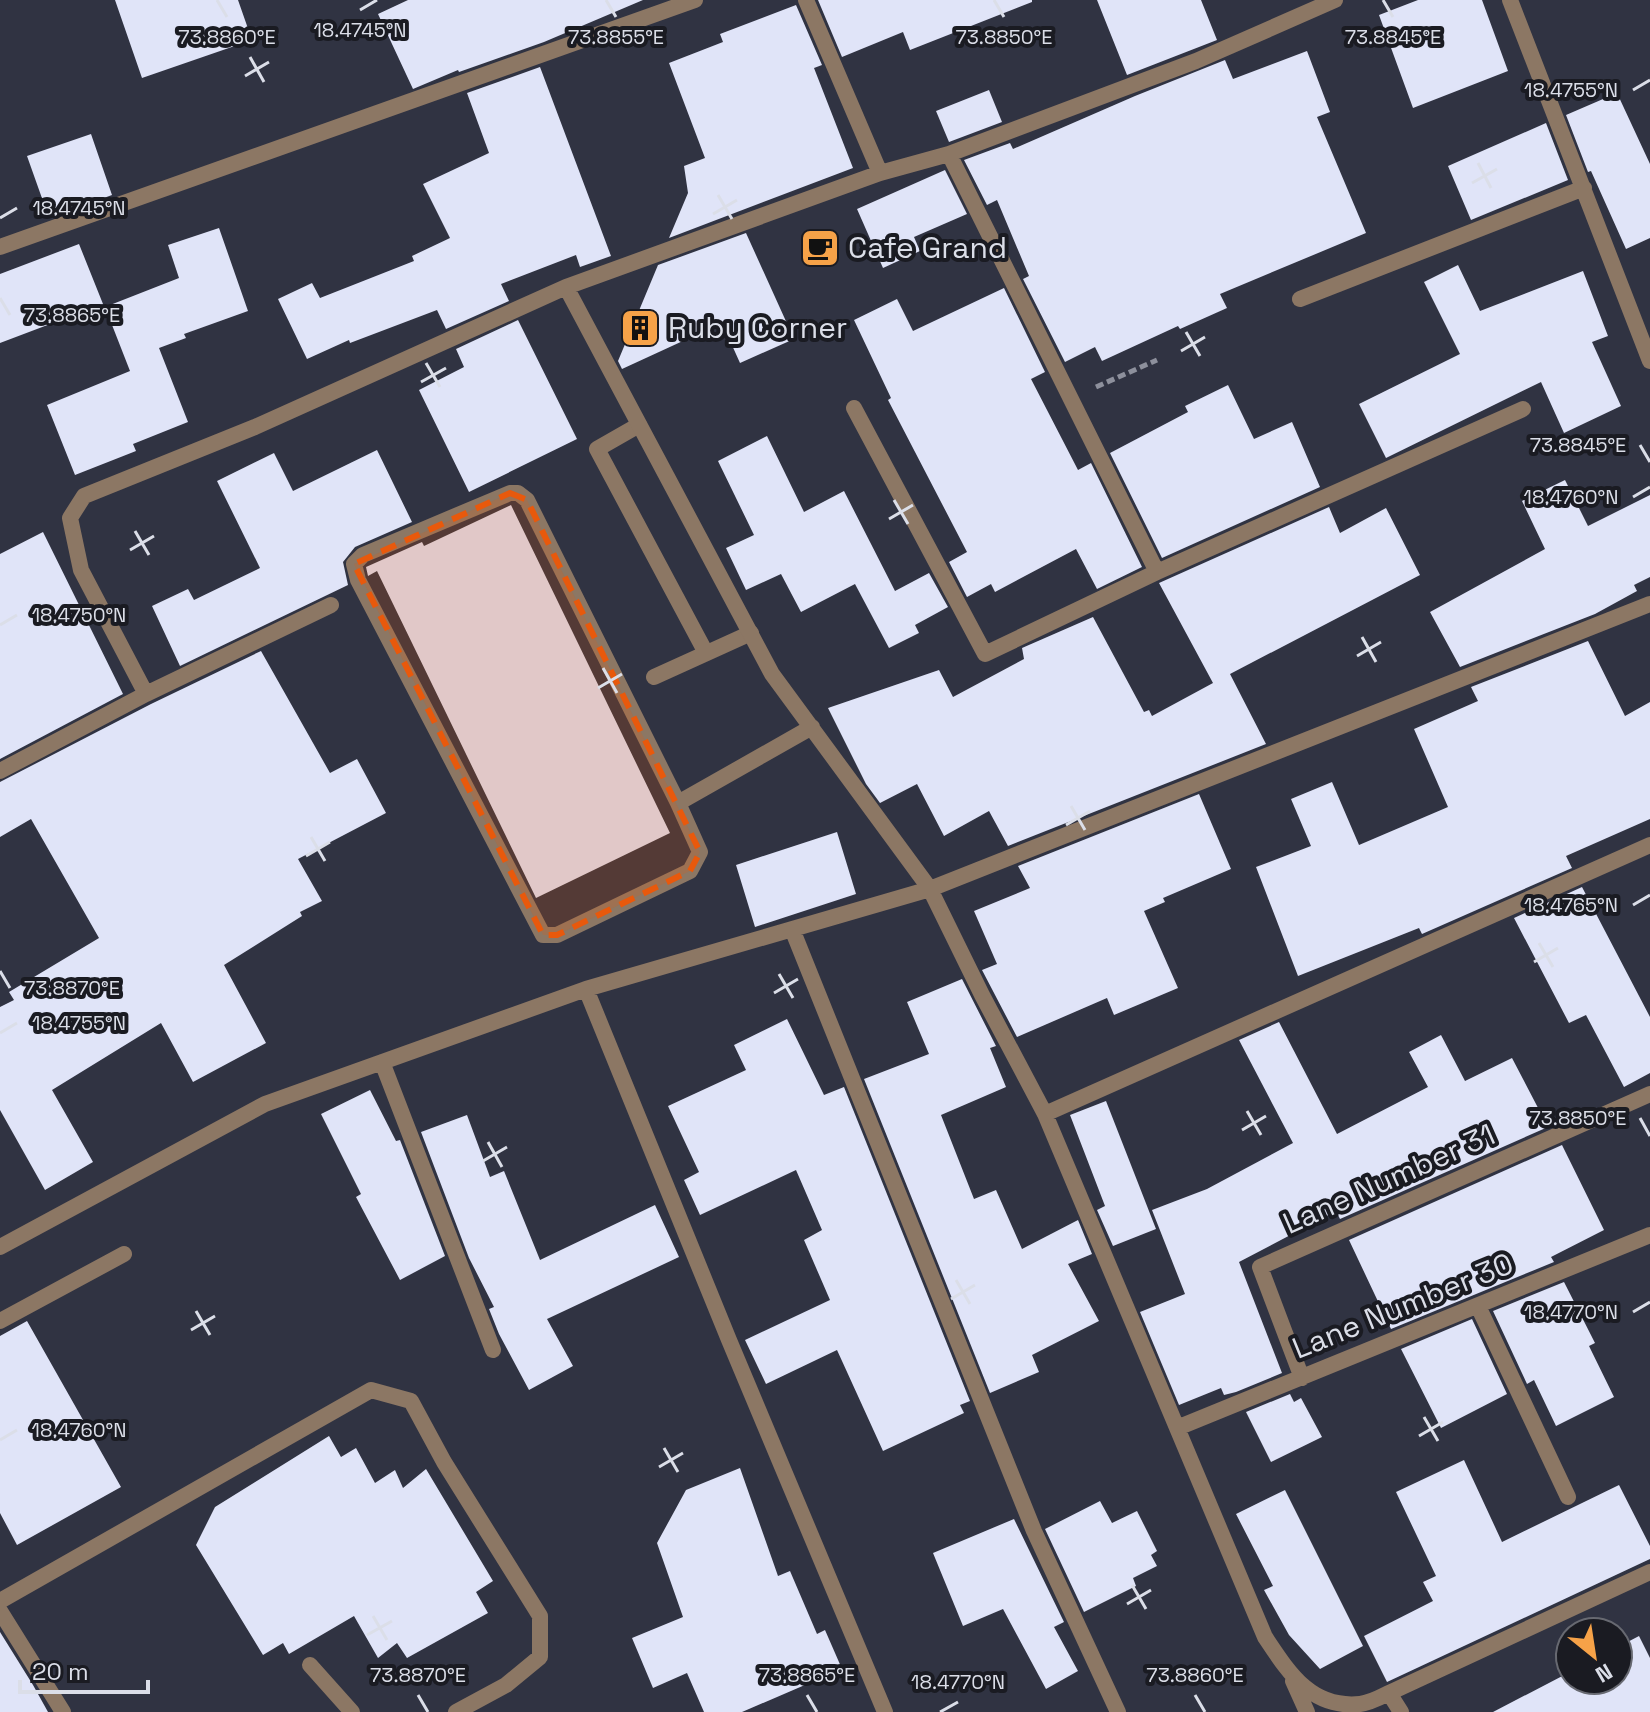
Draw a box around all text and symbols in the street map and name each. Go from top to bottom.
text: 18.4745°N [313,17,407,43]
text: 73.8860°E [178,24,276,50]
text: 73.8855°E [568,24,664,50]
text: 73.8850°E [955,24,1053,50]
text: 73.8845°E [1345,24,1441,50]
text: 18.4755°N [1524,77,1618,103]
text: 18.4745°N [32,195,126,221]
cafe icon: Cafe Grand [799,227,841,269]
place label: Cafe Grand [848,228,1007,267]
text: 73.8865°E [24,302,120,328]
building icon: Ruby Corner [619,307,661,349]
place label: Ruby Corner [668,308,847,347]
text: 73.8845°E [1530,432,1626,458]
text: 18.4760°N [1524,484,1618,510]
text: 18.4750°N [32,602,126,628]
text: 18.4765°N [1524,892,1618,918]
text: 73.8870°E [24,975,120,1001]
text: 18.4755°N [32,1010,126,1036]
text: 73.8850°E [1529,1105,1627,1131]
street label: Lane Number 31 [1277,1114,1501,1243]
street label: Lane Number 30 [1287,1243,1519,1368]
text: 18.4770°N [1524,1299,1618,1325]
text: 18.4760°N [32,1417,126,1443]
north arrow [1554,1616,1634,1696]
scale bar [20,1644,148,1694]
text: 20 m [32,1656,89,1687]
text: N [1591,1658,1617,1689]
text: 73.8870°E [370,1662,466,1688]
text: 73.8865°E [759,1662,855,1688]
text: 73.8860°E [1146,1662,1244,1688]
text: 18.4770°N [911,1669,1005,1695]

